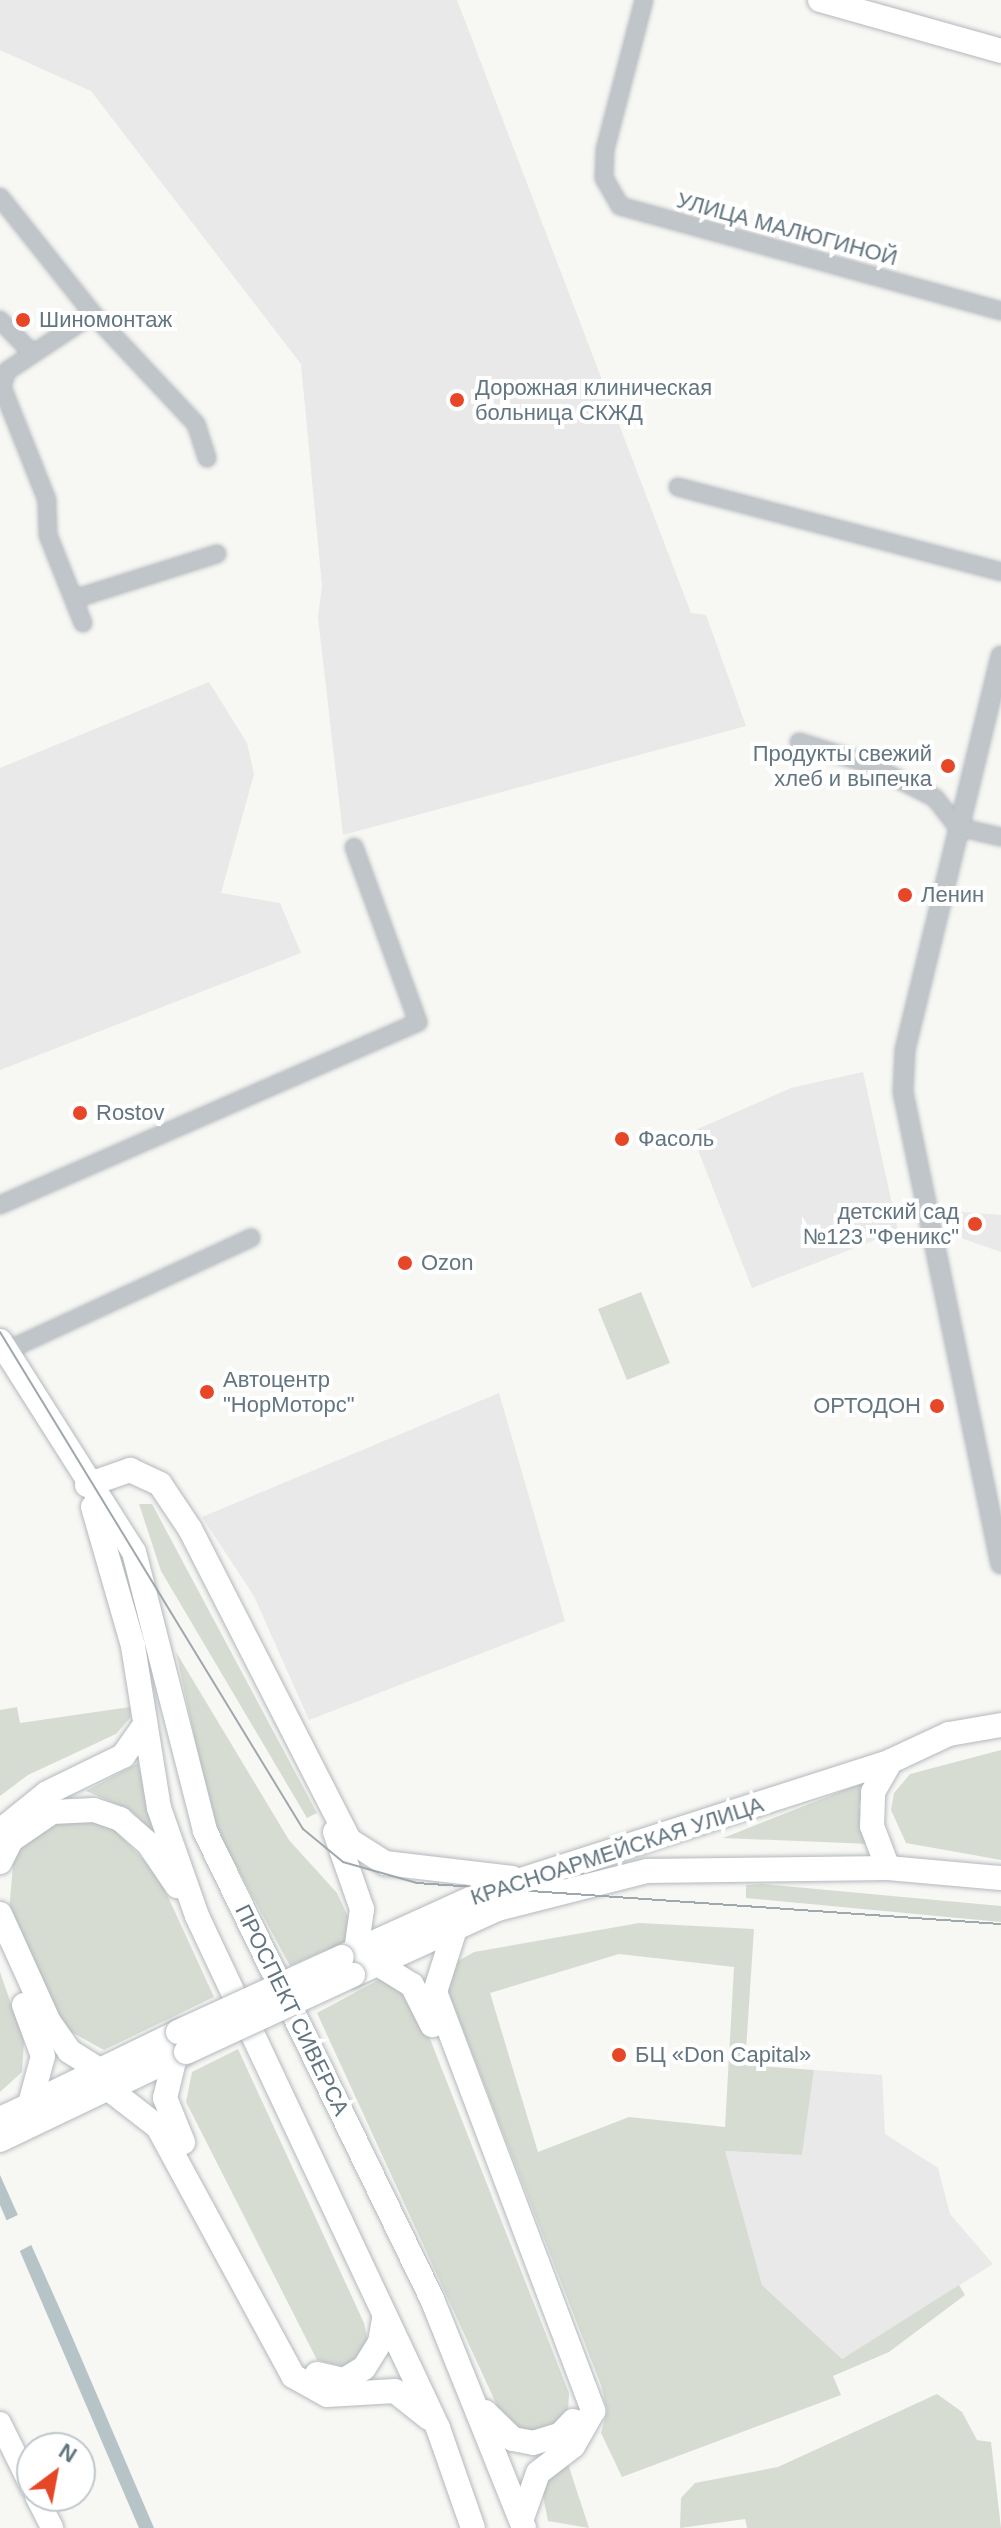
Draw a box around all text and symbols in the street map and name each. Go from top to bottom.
street label: УЛИЦА МАЛЮГИНОЙ [674,187,900,271]
place label: Шиномонтаж [39,307,172,333]
marker: Шиномонтаж [14,311,32,329]
place label: Дорожная клиническая больница СКЖД [475,374,712,426]
marker: Дорожная клиническая больница СКЖД [446,389,468,411]
place label: Продукты свежий хлеб и выпечка [753,740,932,792]
marker: Продукты свежий хлеб и выпечка [939,757,957,775]
place label: Ленин [921,882,984,908]
marker: Ленин [896,886,914,904]
place label: Rostov [96,1100,164,1126]
marker: Rostov [71,1104,89,1122]
place label: Фасоль [638,1126,714,1152]
marker: Фасоль [613,1130,631,1148]
place label: детский сад №123 "Феникс" [803,1198,959,1250]
marker: детский сад №123 "Феникс" [966,1215,984,1233]
place label: Ozon [421,1250,474,1276]
marker: Ozon [396,1254,414,1272]
place label: Автоцентр "НорМоторс" [223,1366,355,1418]
marker: Автоцентр "НорМоторс" [198,1383,216,1401]
place label: ОРТОДОН [813,1393,921,1419]
marker: ОРТОДОН [928,1397,946,1415]
street label: КРАСНОАРМЕЙСКАЯ УЛИЦА [467,1791,767,1911]
street label: ПРОСПЕКТ СИВЕРСА [229,1900,355,2120]
place label: БЦ «Don Capital» [635,2042,811,2068]
marker: БЦ «Don Capital» [610,2046,628,2064]
north arrow [16,2432,96,2512]
text: N [55,2438,81,2468]

